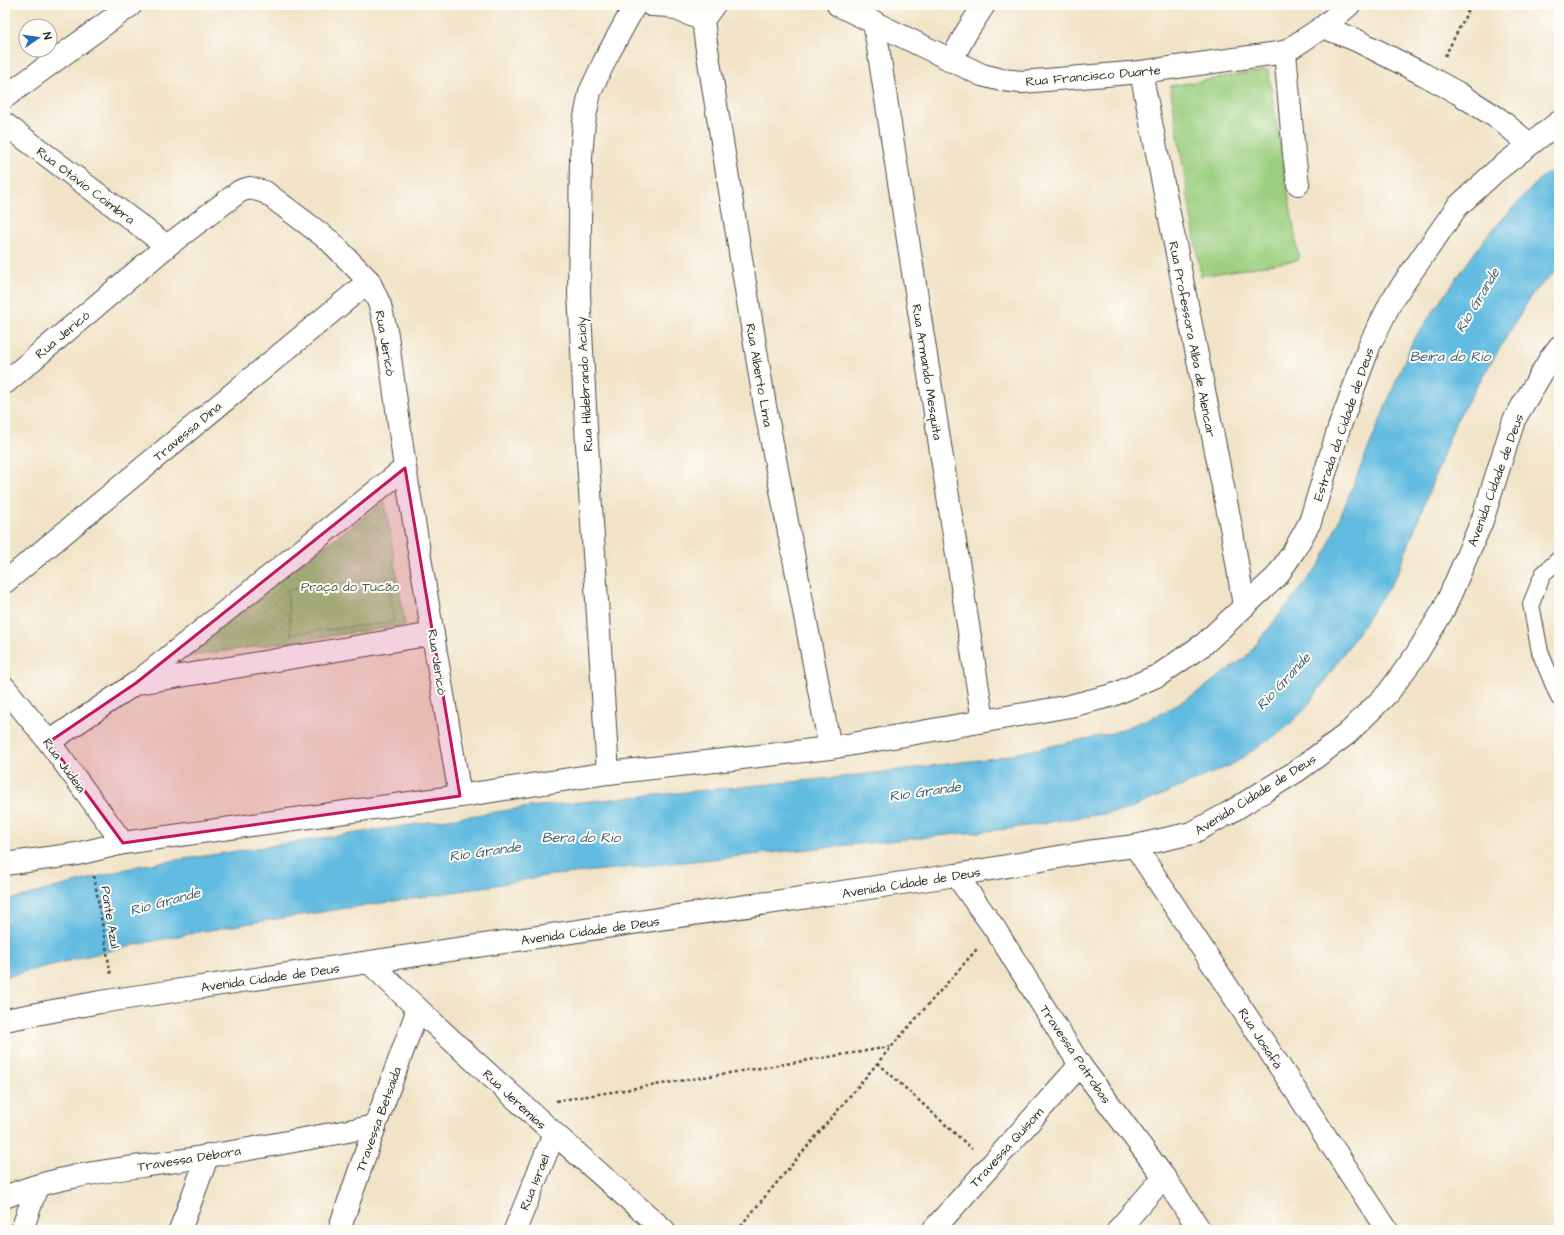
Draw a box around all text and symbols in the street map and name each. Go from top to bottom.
north arrow [18,18,58,58]
text: N [39,31,55,41]
street label: Rua Francisco Duarte [1025,61,1161,91]
street label: Rua Otávio Coimbra [32,143,139,229]
street label: Rua Professora Alba de Alencar [1164,240,1220,439]
water label: Rio Grande [1451,263,1506,336]
street label: Rua Armando Mesquita [907,303,947,442]
street label: Rua Jericó [31,306,94,363]
street label: Rua Jericó [370,309,400,378]
street label: Rua Hildebrando Acioly [572,316,599,452]
street label: Rua Alberto Lima [741,322,777,429]
street label: Estrada da Cidade de Deus [1309,345,1379,503]
water label: Beira do Rio [1410,347,1491,367]
street label: Travessa Dina [150,398,226,466]
street label: Avenida Cidade de Deus [1464,411,1528,549]
park label: Praça do Tucão [301,578,400,596]
street label: Rua Jericó [423,628,451,697]
water label: Rio Grande [1252,648,1317,715]
street label: Rua Judeia [38,735,90,797]
street label: Avenida Cidade de Deus [1191,750,1320,840]
water label: Rio Grande [888,777,964,807]
water label: Bera do Rio [542,828,621,848]
water label: Rio Grande [448,837,524,867]
street label: Avenida Cidade de Deus [841,863,982,903]
water label: Rio Grande [128,883,204,921]
street label: Ponte Azul [96,885,124,950]
street label: Avenida Cidade de Deus [520,912,661,950]
street label: Avenida Cidade de Deus [200,959,341,997]
street label: Travessa Patrobas [1035,1002,1115,1108]
street label: Rua Josafá [1234,1005,1287,1073]
street label: Travessa Betsaida [352,1064,406,1174]
street label: Rua Jeremias [479,1066,550,1134]
street label: Travessa Quisom [966,1103,1048,1192]
street label: Travessa Débora [136,1142,242,1176]
street label: Rua Israel [516,1152,554,1213]

